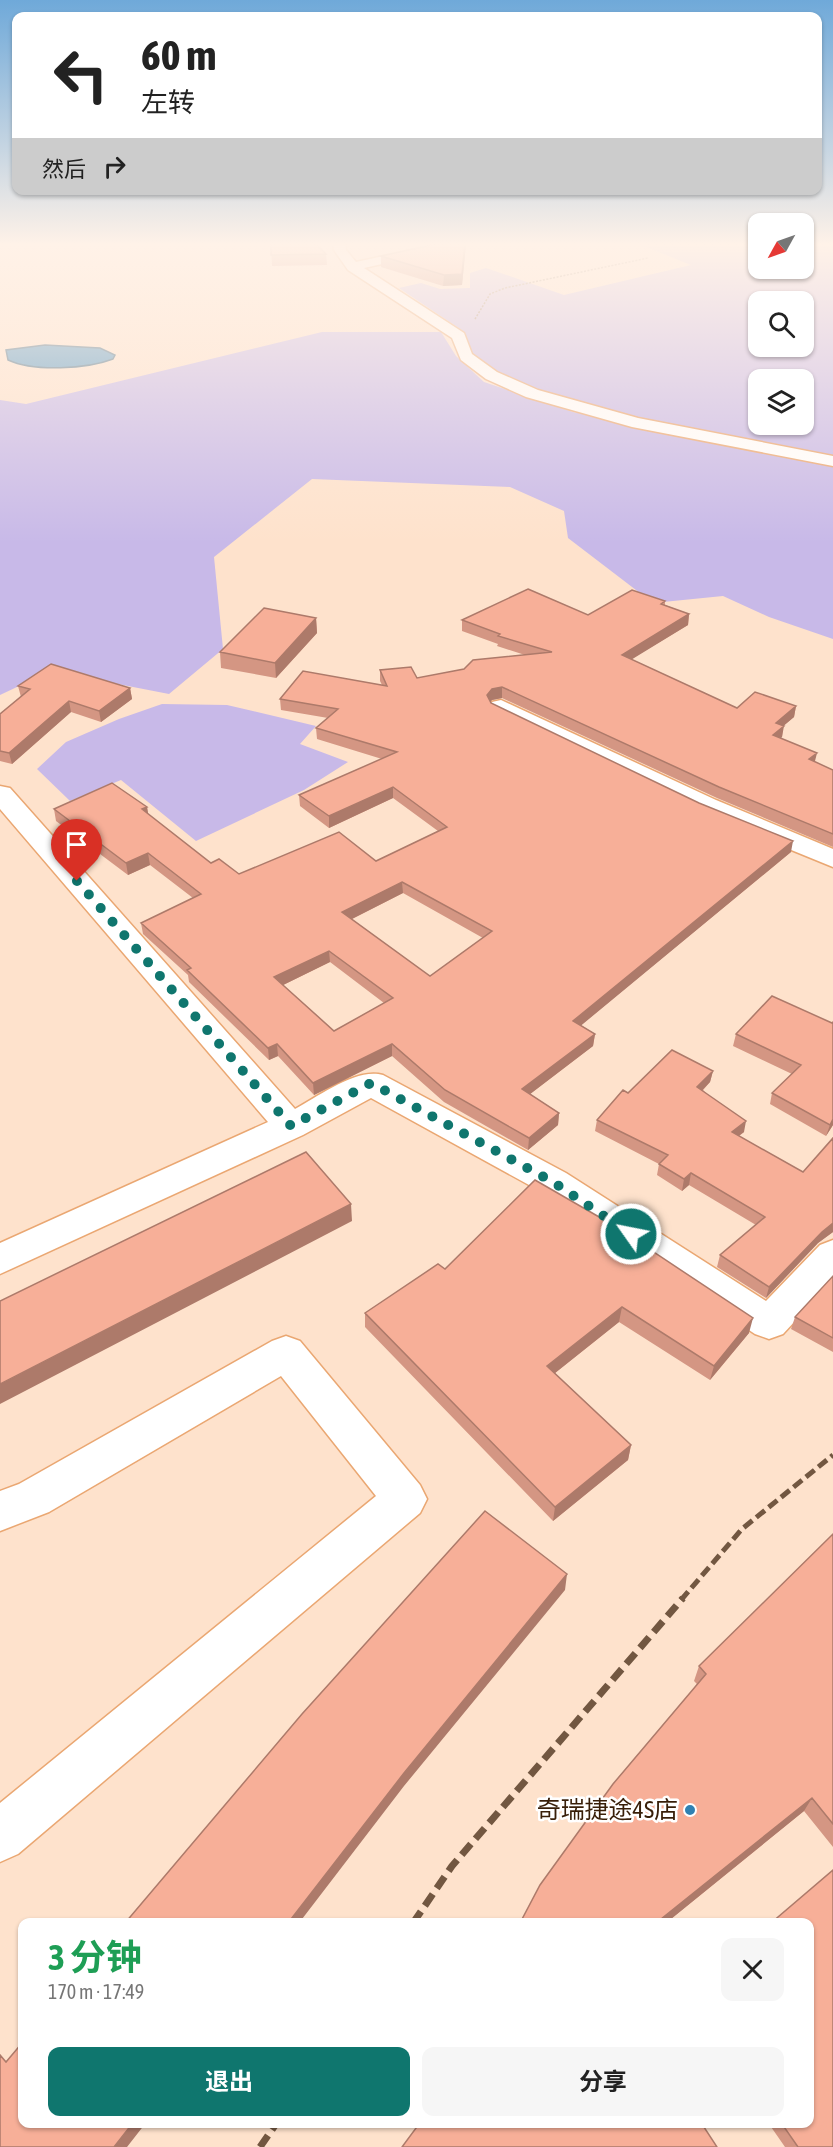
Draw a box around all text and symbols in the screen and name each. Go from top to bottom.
text: 60 m [141,31,216,79]
icon: left [42,36,120,114]
text: 左转 [141,87,195,118]
icon: right [98,150,131,183]
text: 然后 [42,156,86,182]
north arrow [748,213,814,279]
map controls [748,213,814,435]
button: search [748,291,814,357]
button: layers [748,369,814,435]
pin [51,819,102,881]
icon: arrive [60,828,93,861]
position arrow [599,1202,663,1266]
place label: 奇瑞捷途4S店 [537,1796,678,1823]
marker: 奇瑞捷途4S店 [683,1803,697,1817]
text: 3 分钟 [48,1936,142,1978]
button: close [721,1938,784,2001]
text: 170 m · 17:49 [48,1980,144,2003]
button: 退出 [48,2047,410,2116]
button: 分享 [422,2047,784,2116]

